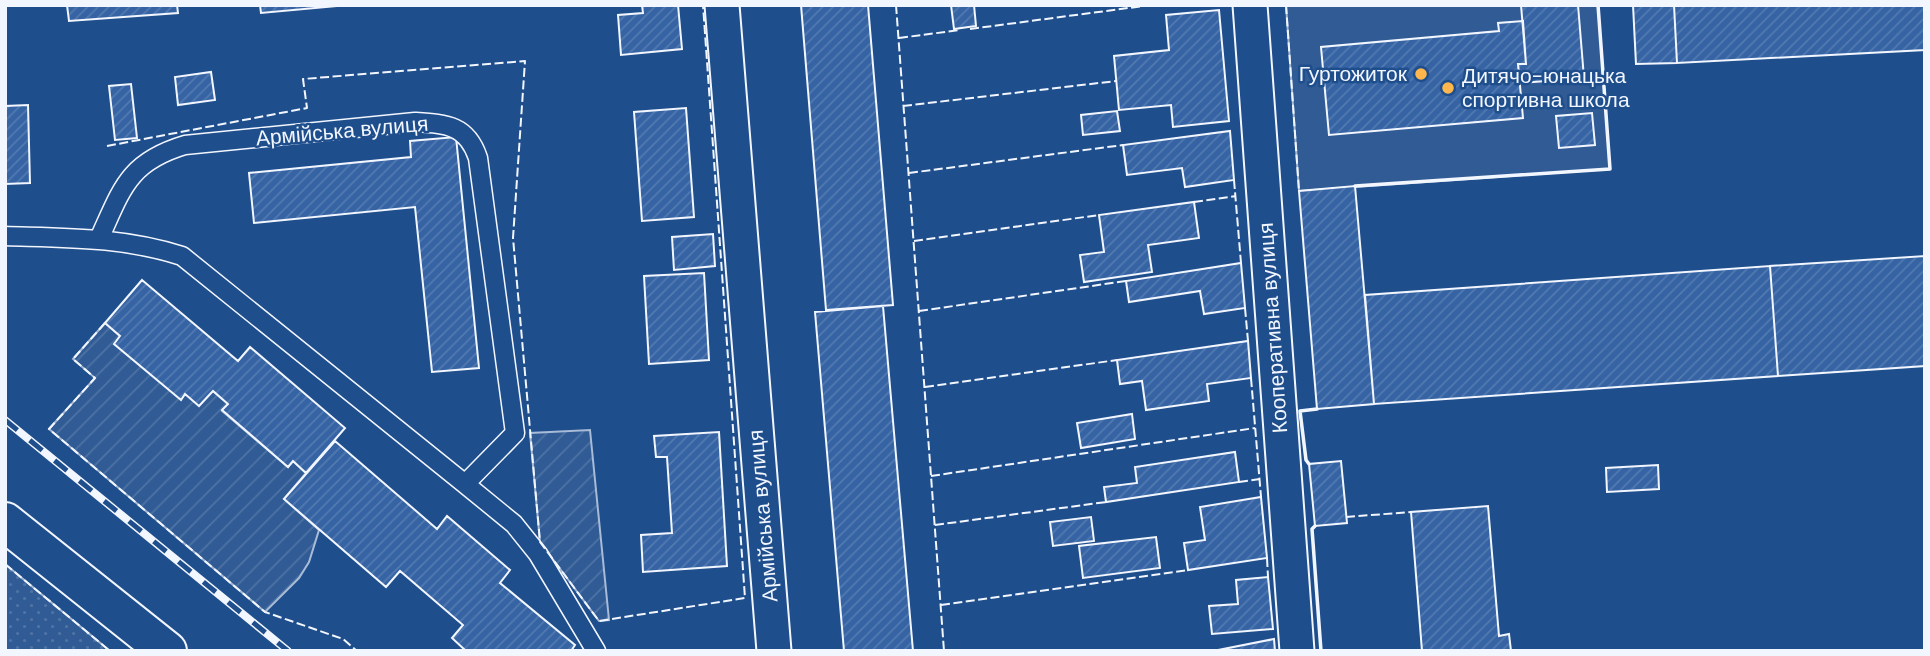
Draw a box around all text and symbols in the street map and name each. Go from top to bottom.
place label: Гуртожиток [1299,60,1408,88]
place label: Дитячо-юнацька спортивна школа [1462,62,1630,114]
marker: Гуртожиток [1413,66,1429,82]
marker: Дитячо-юнацька спортивна школа [1440,80,1456,96]
street label: Армійська вулиця [255,110,429,152]
street label: Кооперативна вулиця [1252,222,1294,434]
street label: Армійська вулиця [742,429,784,603]

